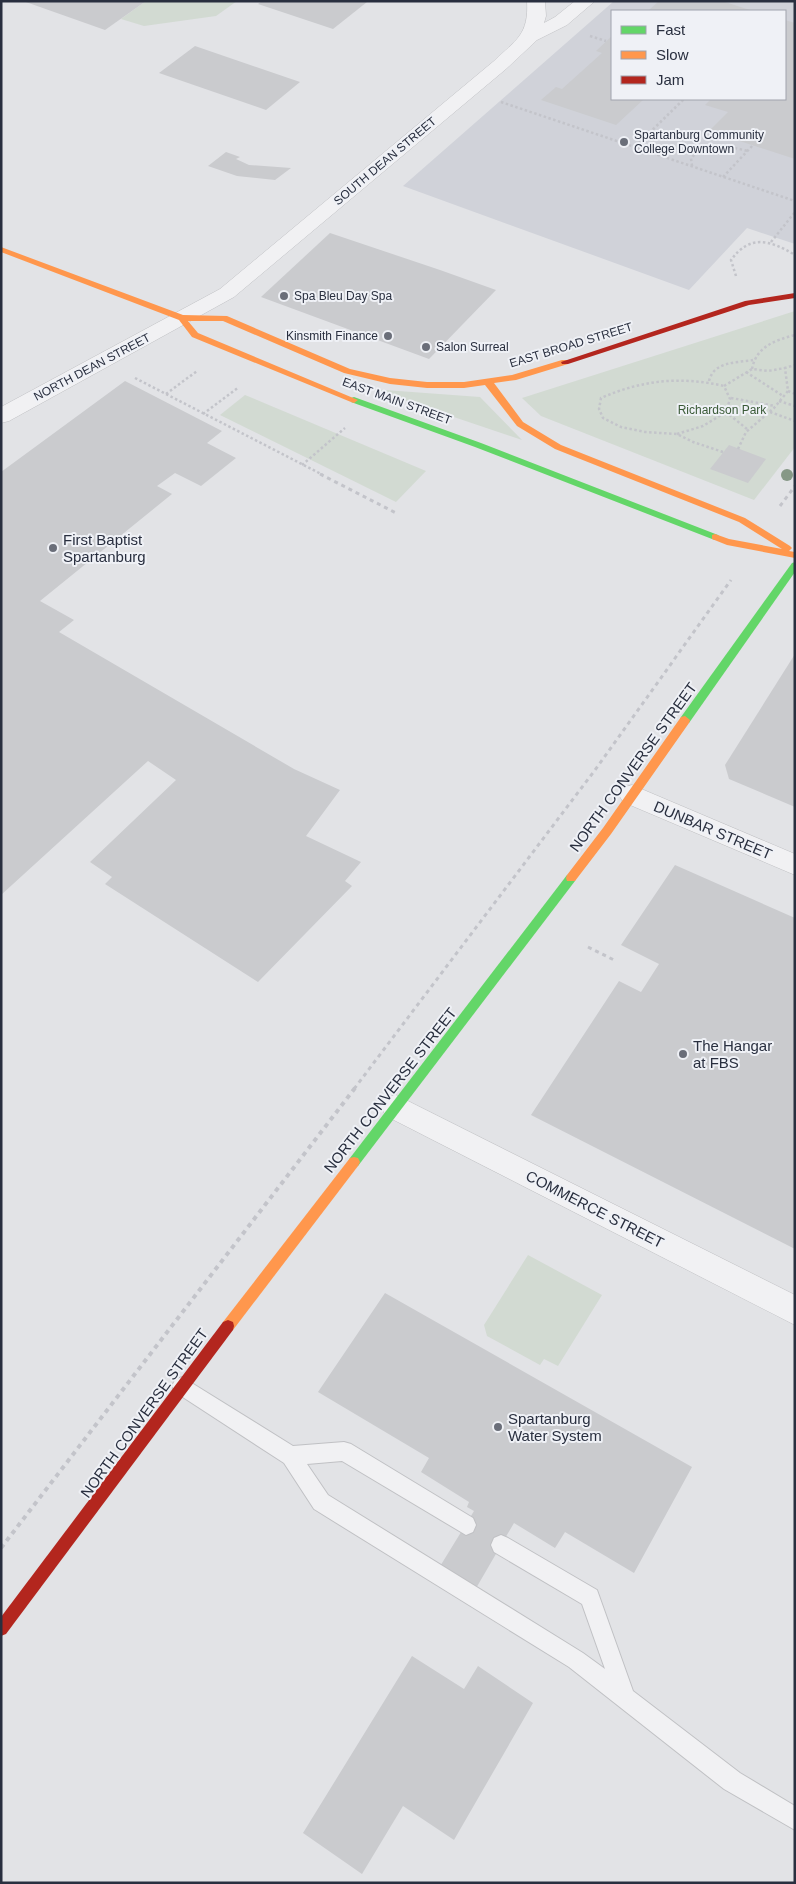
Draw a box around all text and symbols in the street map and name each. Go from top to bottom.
legend [611,10,786,100]
text: Fast [656,21,686,38]
text: Slow [656,46,689,63]
text: Jam [656,71,684,88]
street label: SOUTH DEAN STREET [331,114,440,208]
place label: Spartanburg Community College Downtown [634,128,764,156]
marker: Spartanburg Community College Downtown [618,136,630,148]
place label: Spa Bleu Day Spa [294,289,392,303]
marker: Spa Bleu Day Spa [278,290,290,302]
street label: EAST BROAD STREET [508,319,635,370]
place label: Kinsmith Finance [286,329,378,343]
street label: NORTH DEAN STREET [31,330,153,404]
marker: Kinsmith Finance [382,330,394,342]
place label: Salon Surreal [436,340,509,354]
marker: Salon Surreal [420,341,432,353]
street label: EAST MAIN STREET [341,375,454,427]
park label: Richardson Park [678,403,767,417]
place label: First Baptist Spartanburg [63,531,146,565]
marker: First Baptist Spartanburg [47,542,59,554]
street label: NORTH CONVERSE STREET [566,679,700,855]
street label: DUNBAR STREET [651,797,775,863]
street label: NORTH CONVERSE STREET [320,1004,460,1176]
place label: The Hangar at FBS [693,1037,772,1071]
marker: The Hangar at FBS [677,1048,689,1060]
street label: COMMERCE STREET [523,1167,667,1251]
street label: NORTH CONVERSE STREET [77,1325,211,1501]
place label: Spartanburg Water System [508,1410,602,1444]
marker: Spartanburg Water System [492,1421,504,1433]

